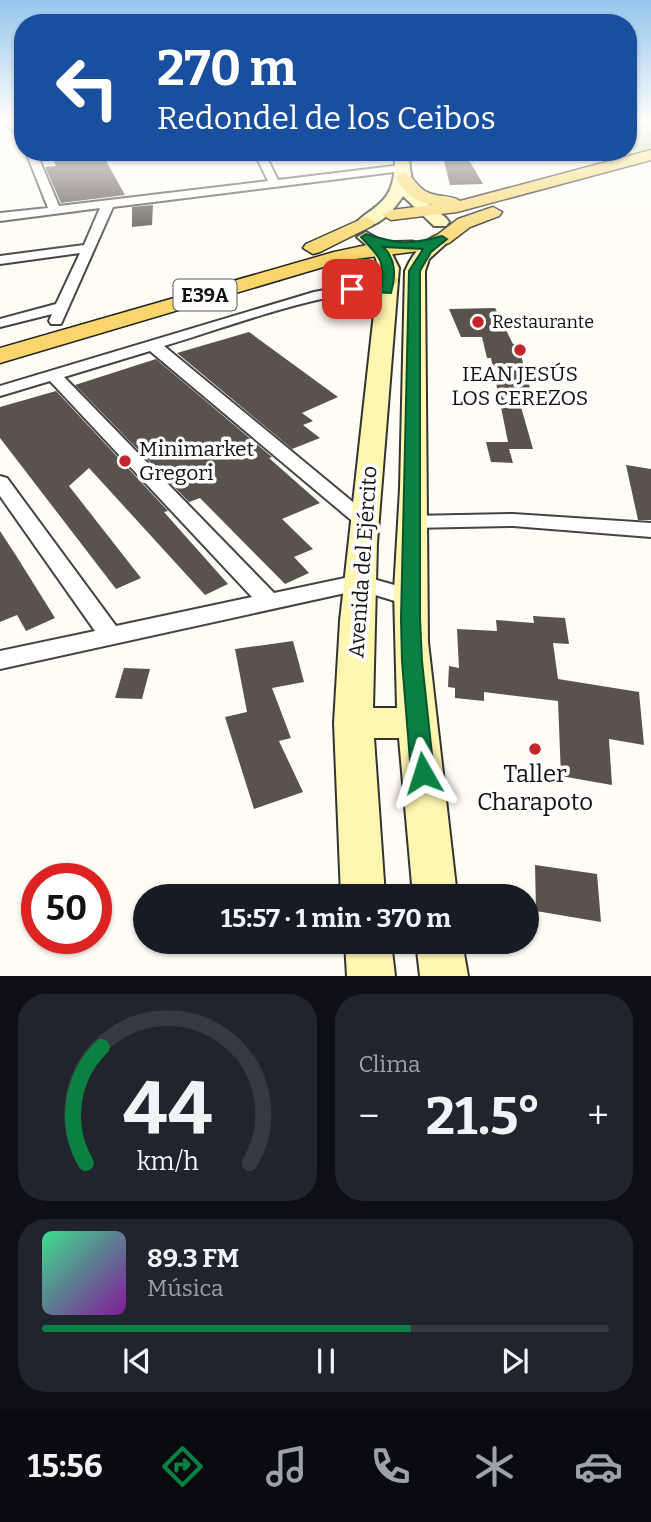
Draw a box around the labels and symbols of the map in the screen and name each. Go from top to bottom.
pin [322,259,382,319]
road number: E39A [174,280,236,310]
place label: Restaurante [492,311,594,333]
marker: Restaurante [470,314,486,330]
marker: IEAN JESÚS LOS CEREZOS [512,342,528,358]
place label: IEAN JESÚS LOS CEREZOS [452,361,588,411]
place label: Minimarket Gregori [139,436,255,486]
marker: Minimarket Gregori [117,453,133,469]
street label: Avenida del Ejército [343,465,383,659]
position arrow [386,736,460,810]
marker: Taller Charapoto [527,741,543,757]
place label: Taller Charapoto [477,760,593,816]
speed limit sign: 50 [21,863,112,954]

